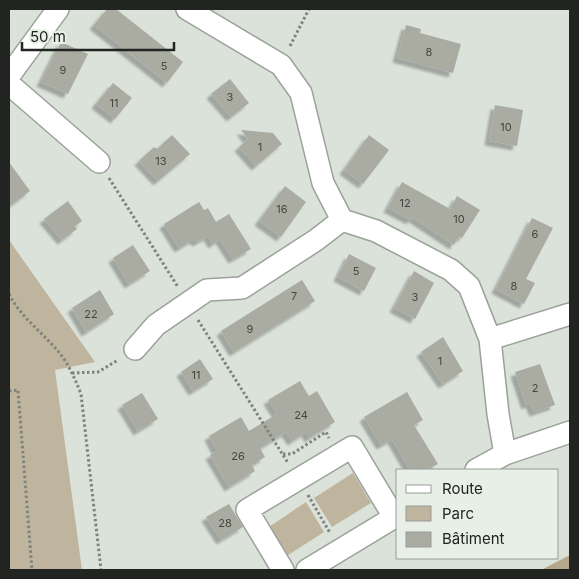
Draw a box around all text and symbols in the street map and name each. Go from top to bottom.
scale bar [22,20,175,52]
text: 50 m [30,27,66,46]
house number: 8 [426,45,433,59]
house number: 5 [161,59,168,73]
house number: 9 [60,63,67,77]
house number: 3 [227,90,234,104]
house number: 11 [110,96,118,110]
house number: 10 [500,120,512,134]
house number: 1 [258,140,262,154]
house number: 13 [155,154,167,168]
house number: 12 [399,196,411,210]
house number: 16 [276,202,288,216]
house number: 10 [453,212,465,226]
house number: 6 [532,227,539,241]
house number: 5 [353,264,360,278]
house number: 8 [511,279,518,293]
house number: 7 [291,289,297,303]
house number: 3 [412,290,419,304]
house number: 22 [84,307,98,321]
house number: 9 [247,322,254,336]
house number: 1 [438,354,442,368]
house number: 11 [192,368,200,382]
house number: 2 [532,381,538,395]
house number: 24 [294,408,308,422]
house number: 26 [231,449,245,463]
legend [396,469,559,559]
text: Route [442,479,483,498]
text: Parc [442,504,474,523]
house number: 28 [218,516,232,530]
text: Bâtiment [442,529,505,548]

